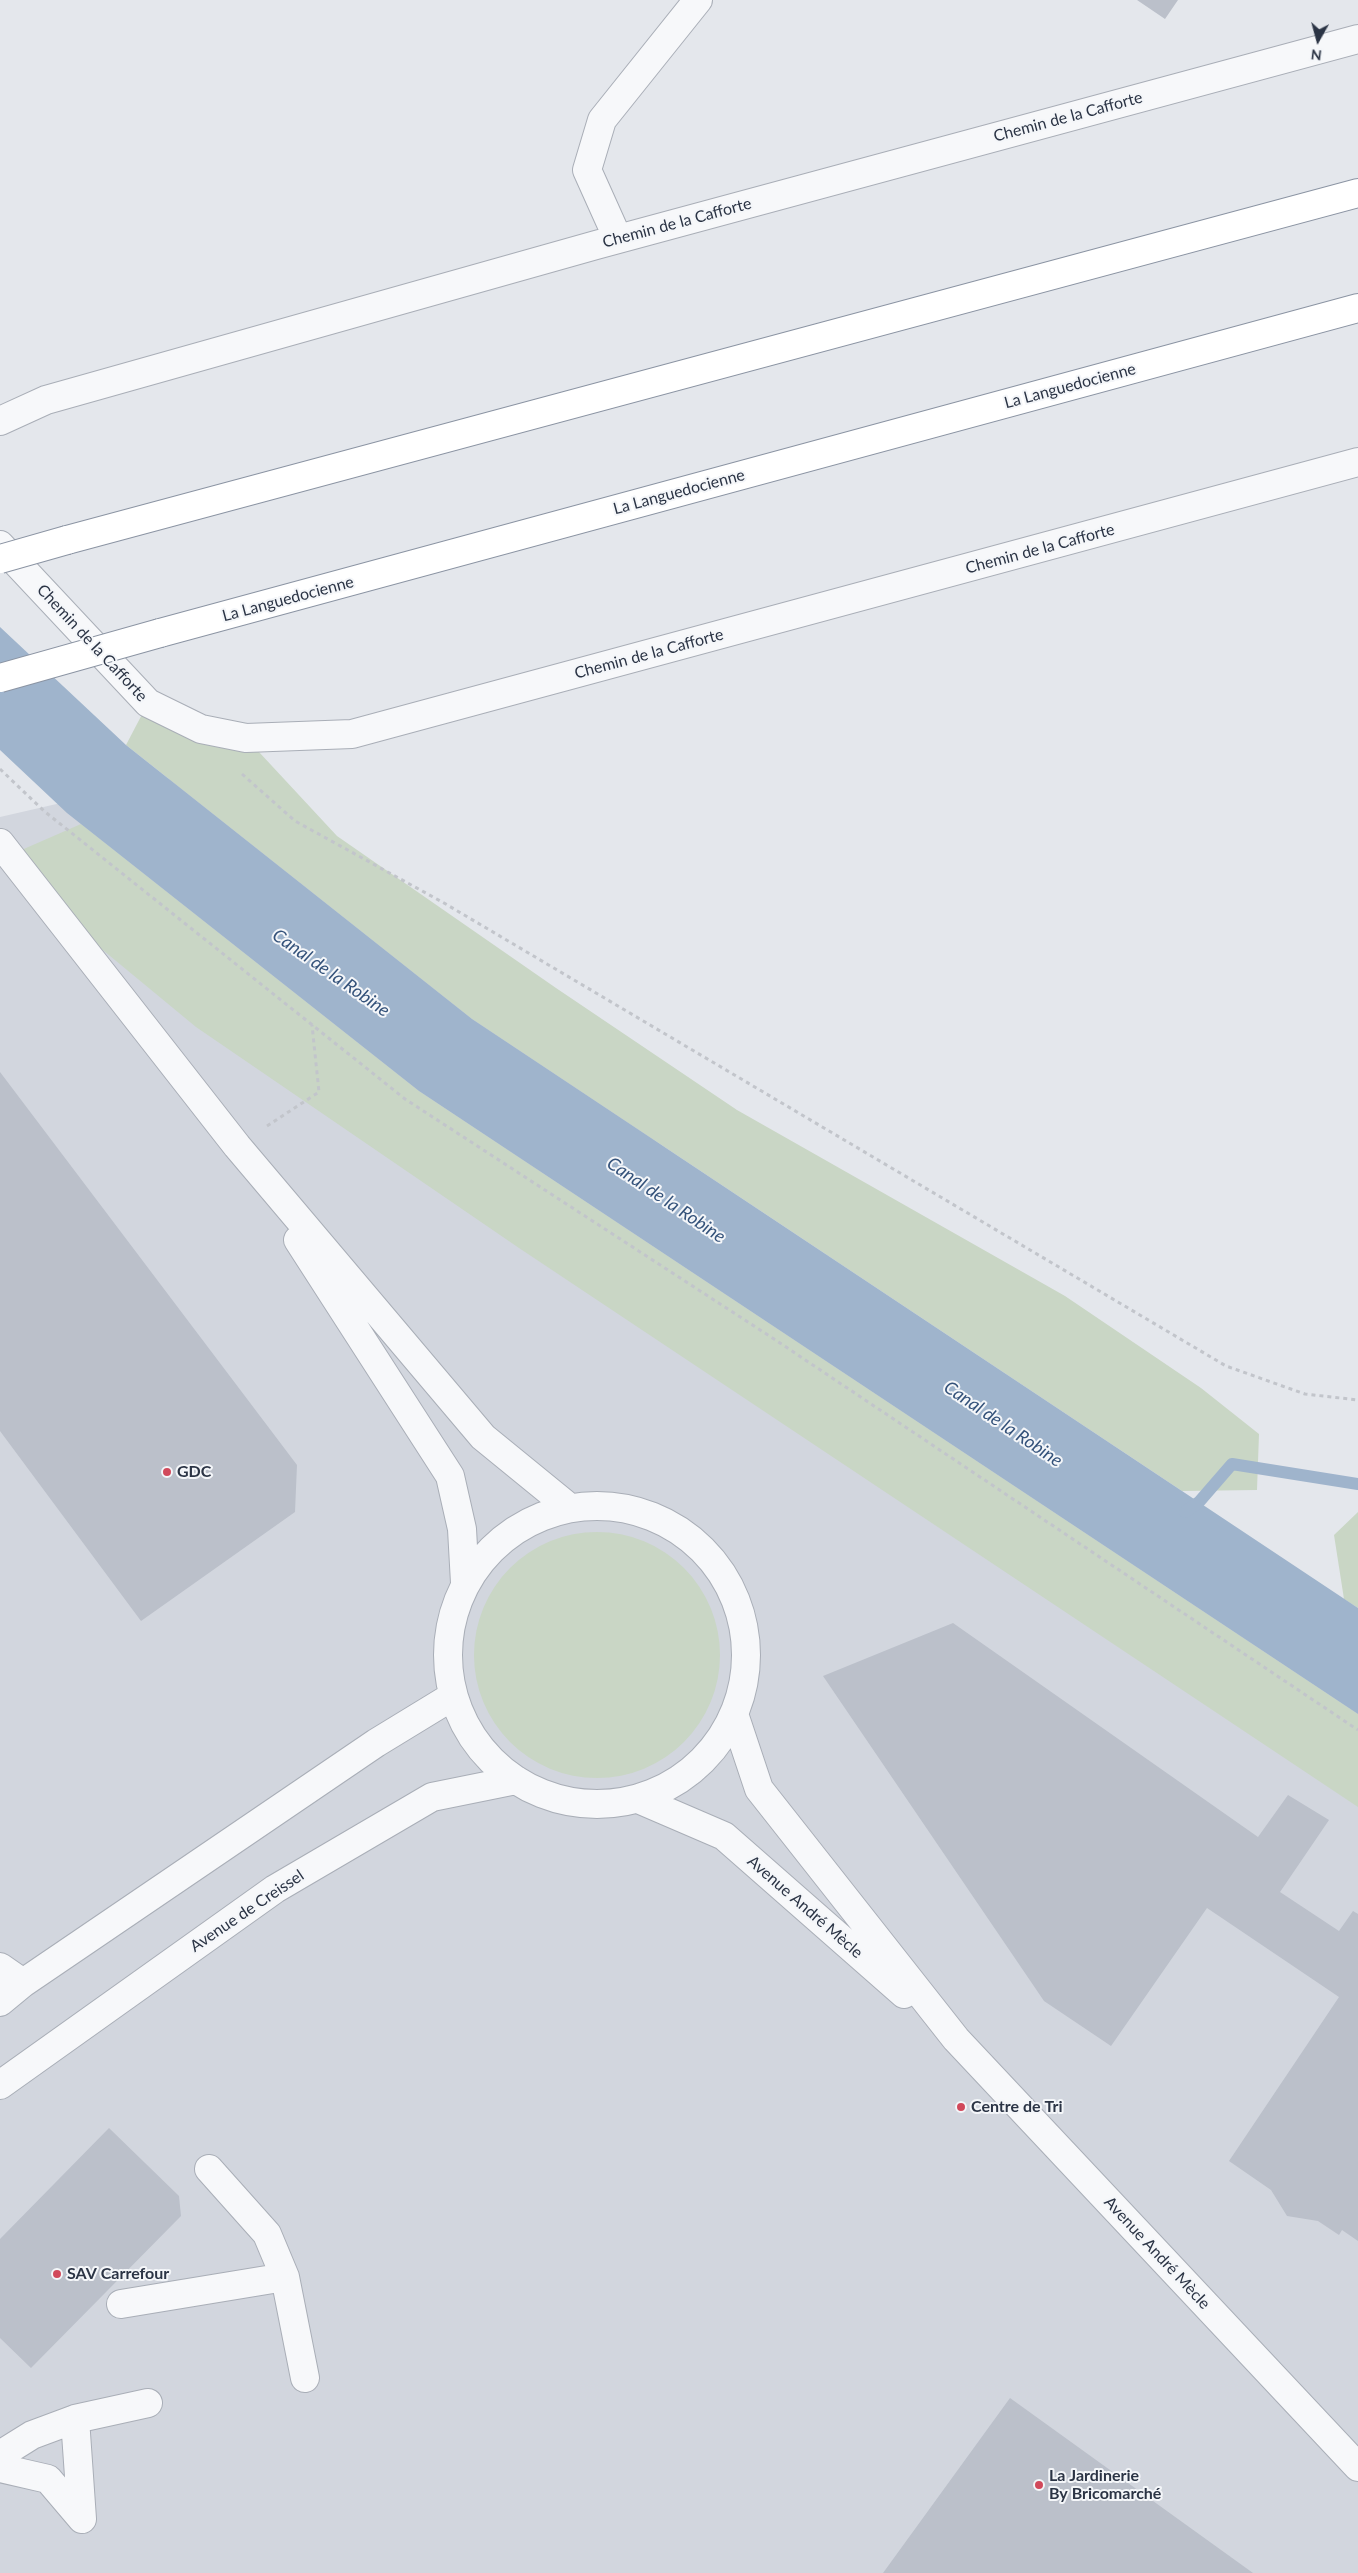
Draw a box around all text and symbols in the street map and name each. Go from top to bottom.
north arrow [1293,15,1343,65]
text: N [1310,46,1323,64]
street label: Chemin de la Cafforte [991,88,1145,146]
street label: Chemin de la Cafforte [600,194,754,252]
street label: La Languedocienne [1002,359,1138,413]
street label: La Languedocienne [611,465,747,519]
street label: Chemin de la Cafforte [963,520,1117,578]
street label: La Languedocienne [220,572,356,626]
street label: Chemin de la Cafforte [33,580,151,706]
street label: Chemin de la Cafforte [572,625,726,683]
water label: Canal de la Robine [268,925,394,1021]
water label: Canal de la Robine [603,1152,729,1248]
water label: Canal de la Robine [940,1376,1066,1472]
place label: GDC [177,1462,211,1482]
marker: GDC [161,1466,173,1478]
street label: Avenue André Mècle [743,1852,867,1962]
street label: Avenue de Creissel [186,1866,308,1956]
place label: Centre de Tri [971,2097,1063,2117]
marker: Centre de Tri [955,2101,967,2113]
street label: Avenue André Mècle [1100,2193,1214,2313]
place label: SAV Carrefour [67,2264,169,2284]
marker: SAV Carrefour [51,2268,63,2280]
place label: La Jardinerie By Bricomarché [1049,2466,1161,2504]
marker: La Jardinerie By Bricomarché [1033,2479,1045,2491]

